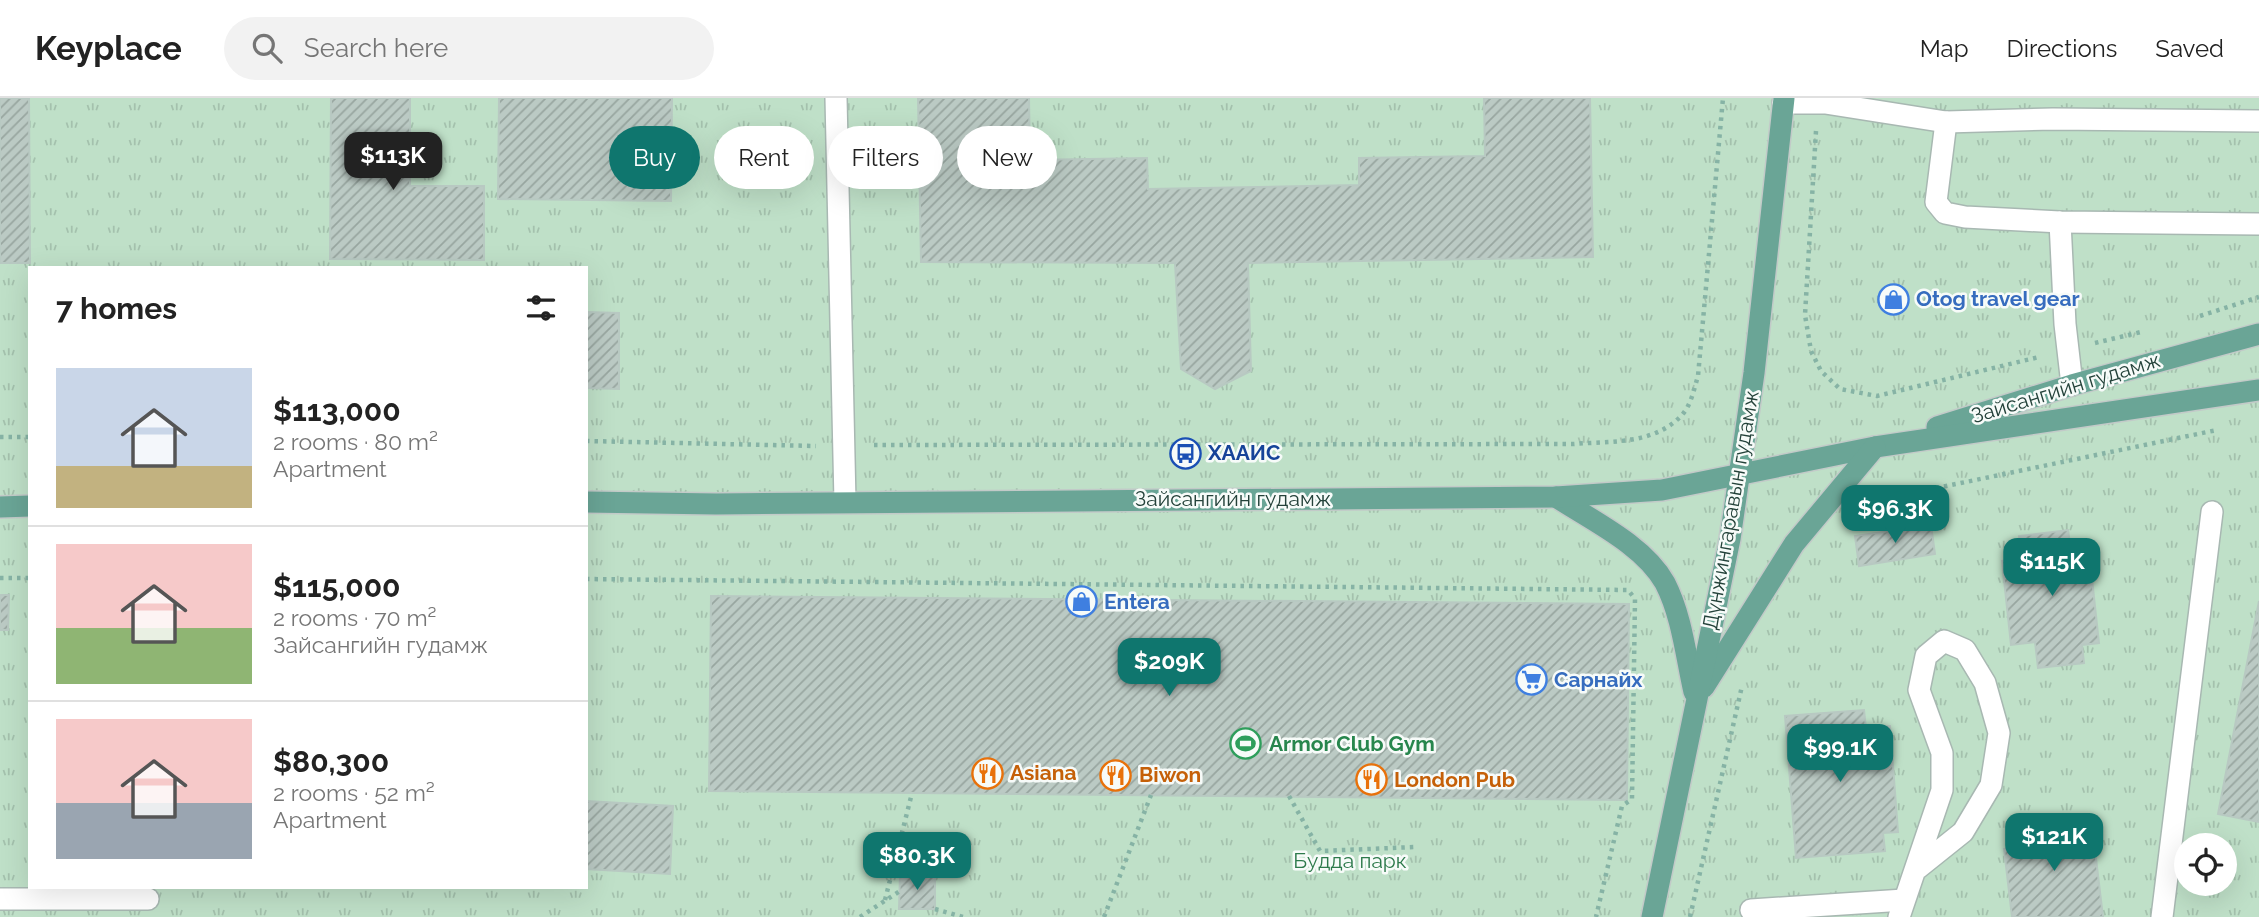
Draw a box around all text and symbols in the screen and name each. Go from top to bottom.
search box [224,17,714,80]
text: Keyplace [35,29,182,68]
icon: search [248,29,286,67]
text: Search here [304,33,448,63]
text: Map [1920,34,1969,63]
text: Directions [2007,34,2117,63]
text: Saved [2155,34,2224,63]
chip: Buy [609,126,700,189]
chip: Rent [714,126,814,189]
chip: Filters [828,126,943,189]
chip: New [957,126,1057,189]
pin: $113K [344,132,442,192]
text: $113K [360,141,426,168]
shop icon: Otog travel gear [1876,282,1910,316]
place label: Otog travel gear [1916,286,2080,311]
icon: filters [522,289,560,327]
text: 7 homes [56,291,177,326]
street label: Зайсангийн гудамж [1968,347,2163,428]
street label: Дүнжингаравын гудамж [1697,388,1764,632]
text: $113,000 [273,393,401,428]
icon: home [112,396,196,480]
text: 2 rooms · 80 m² [273,428,438,455]
bus stop icon: ХААИС [1168,436,1202,470]
place label: ХААИС [1207,440,1280,465]
text: Apartment [273,455,387,482]
street label: Зайсангийн гудамж [1135,486,1331,511]
pin: $96.3K [1838,486,1952,545]
text: $96.3K [1857,494,1933,521]
pin: $115K [2003,538,2101,598]
text: $115K [2019,547,2085,574]
text: $115,000 [273,569,401,604]
icon: home [112,572,196,656]
shop icon: Entera [1064,585,1098,619]
place label: Entera [1104,589,1170,614]
text: 2 rooms · 70 m² [273,604,436,631]
text: Зайсангийн гудамж [273,631,488,658]
pin: $209K [1120,638,1218,698]
text: $209K [1134,647,1204,674]
supermarket icon: Сарнайх [1514,663,1548,697]
place label: Сарнайх [1554,667,1643,692]
pin: $99.1K [1783,724,1897,784]
sports icon: Armor Club Gym [1229,727,1263,761]
place label: Armor Club Gym [1269,731,1435,756]
text: $99.1K [1803,733,1877,760]
text: $80,300 [273,744,389,779]
icon: home [112,747,196,831]
restaurant icon: Asiana [970,756,1004,790]
restaurant icon: Biwon [1099,758,1133,792]
place label: Asiana [1010,760,1076,785]
place label: Biwon [1139,762,1201,787]
restaurant icon: London Pub [1354,763,1388,797]
place label: London Pub [1394,767,1515,792]
text: 2 rooms · 52 m² [273,779,435,806]
text: Apartment [273,806,387,833]
pin: $121K [2005,814,2103,873]
text: $121K [2021,822,2087,849]
pin: $80.3K [860,832,974,892]
map controls [2174,833,2237,896]
button: locate [2174,833,2237,896]
text: $80.3K [879,841,955,868]
park label: Будда парк [1293,848,1407,873]

